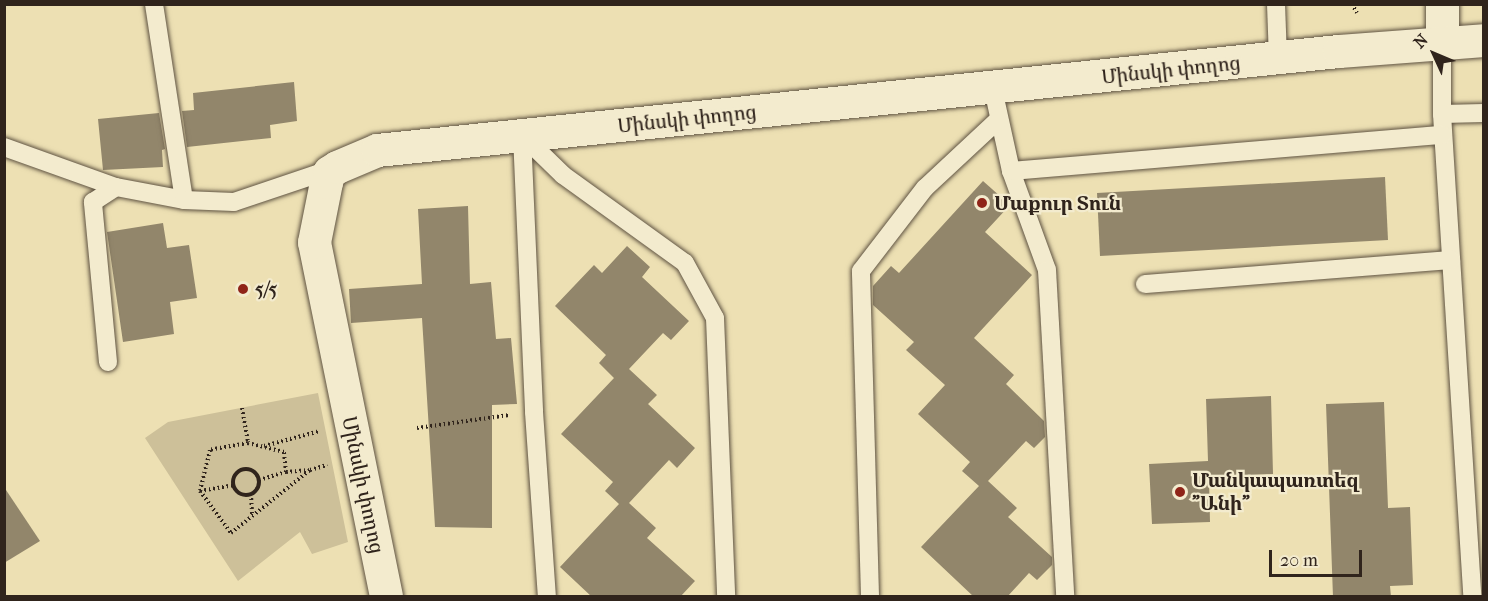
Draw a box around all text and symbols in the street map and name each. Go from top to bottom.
north arrow [1404,24,1464,84]
text: N [1410,30,1432,52]
street label: Մինսկի փողոց [1100,51,1242,89]
street label: Մինսկի փողոց [616,100,758,138]
place label: Մաքուր Տուն [994,191,1121,215]
marker: Մաքուր Տուն [975,196,989,210]
place label: 5/5 [255,277,277,301]
marker: 5/5 [236,282,250,296]
street label: Մինսկի փողոց [337,414,389,556]
place label: Մանկապառտեզ "Անի" [1192,468,1359,515]
marker: Մանկապառտեզ "Անի" [1173,485,1187,499]
scale bar [1272,538,1365,576]
text: 20 m [1280,550,1318,571]

